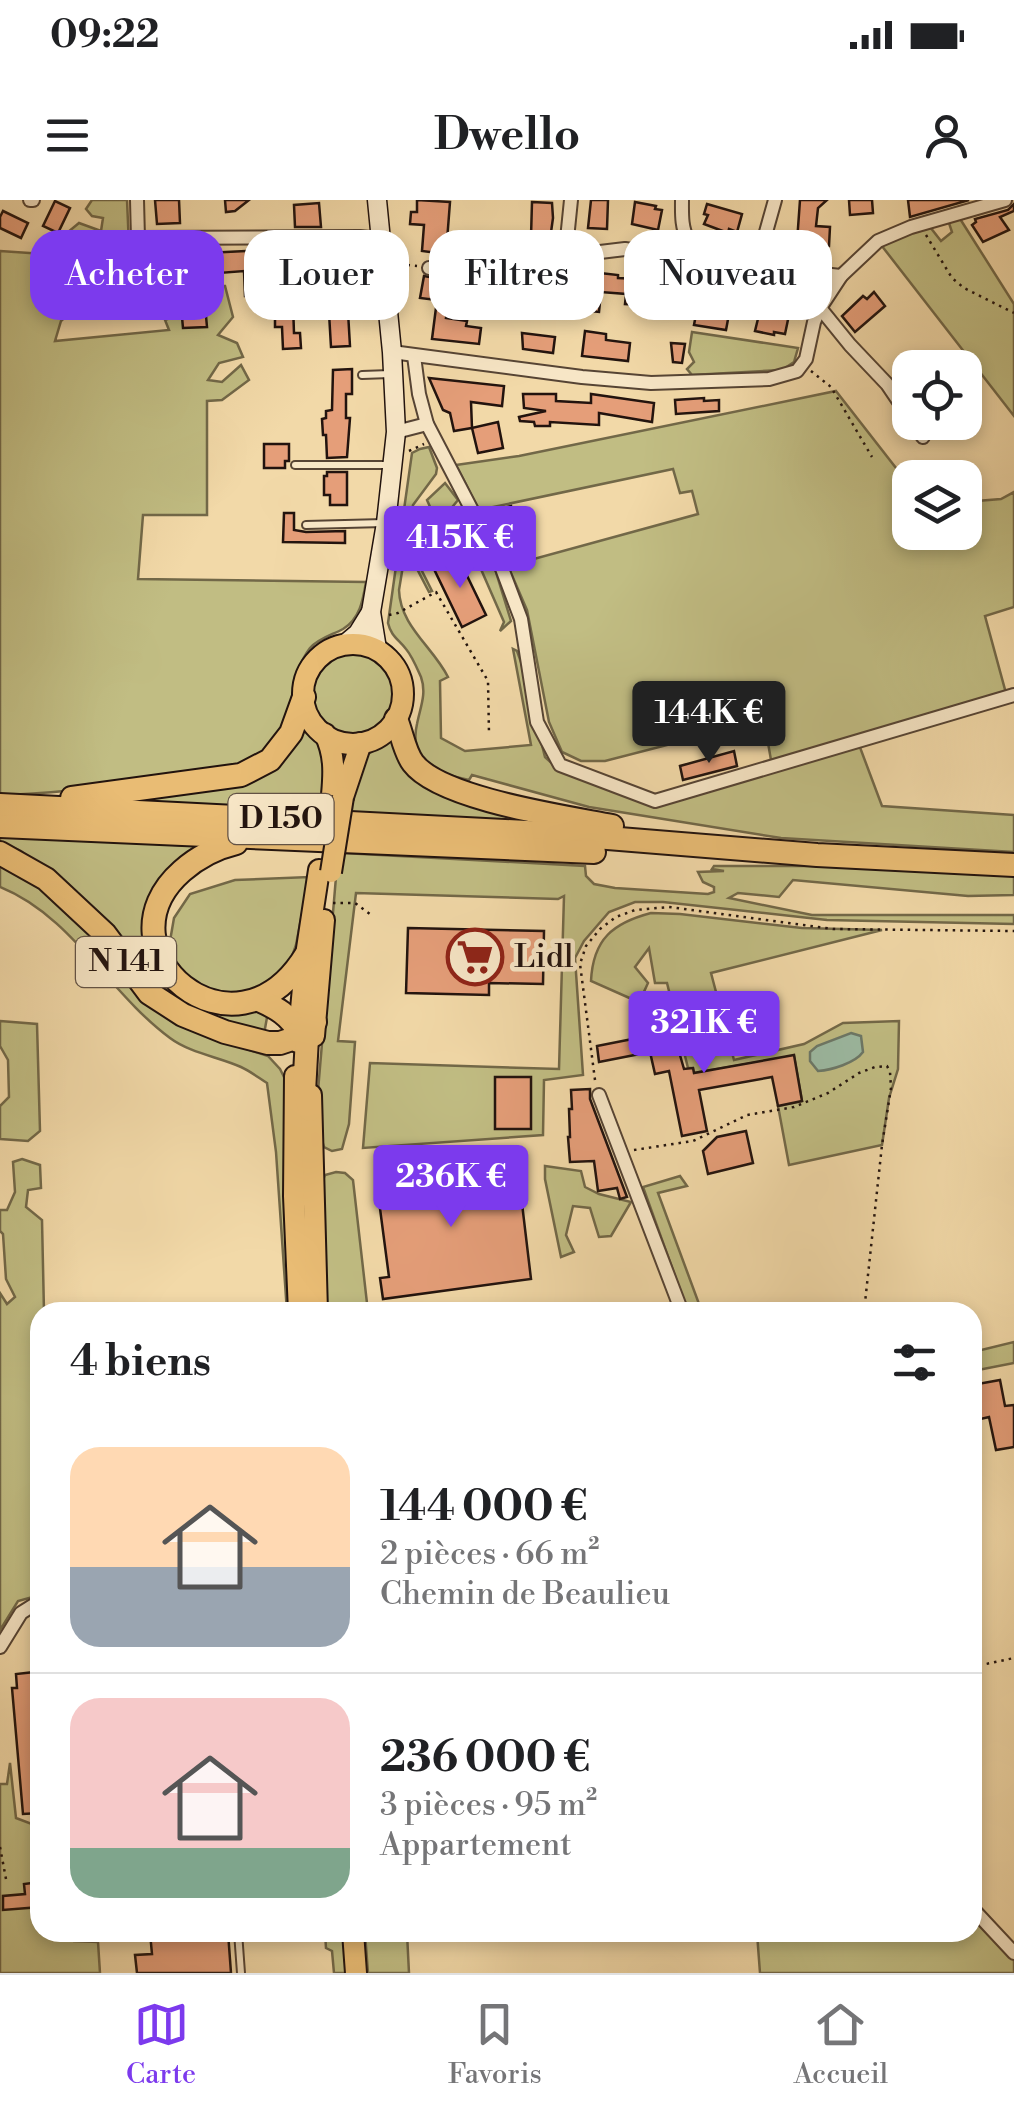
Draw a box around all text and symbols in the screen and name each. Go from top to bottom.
text: 09:22 [50,12,159,59]
text: Dwello [434,107,580,164]
icon: menu [40,108,95,163]
icon: person [919,108,974,163]
chip: Acheter [30,230,224,320]
chip: Louer [244,230,409,320]
chip: Filtres [429,230,604,320]
chip: Nouveau [624,230,832,320]
map controls [892,350,982,550]
button: locate [892,350,982,440]
button: layers [892,460,982,550]
pin: 415K € [379,506,541,591]
text: 415K € [406,518,514,558]
pin: 144K € [628,681,790,766]
text: 144K € [654,693,764,733]
road number: D 150 [228,794,334,844]
supermarket icon: Lidl [445,927,505,987]
road number: N 141 [76,937,176,987]
place label: Lidl [514,937,574,977]
pin: 321K € [623,991,785,1076]
text: 321K € [651,1003,757,1043]
pin: 236K € [370,1145,532,1230]
text: 236K € [395,1157,507,1197]
icon: filters [887,1335,942,1390]
text: 4 biens [70,1336,211,1389]
text: 144 000 € [380,1481,588,1534]
icon: home [150,1487,270,1607]
text: 2 pièces · 66 m² [380,1534,600,1574]
text: Chemin de Beaulieu [380,1574,670,1614]
text: 236 000 € [380,1732,590,1785]
icon: home [150,1738,270,1858]
text: 3 pièces · 95 m² [380,1785,597,1825]
text: Appartement [380,1825,572,1865]
tab: Carte [126,1997,196,2092]
tab: Favoris [448,1997,542,2092]
tab: Accueil [794,1997,888,2092]

